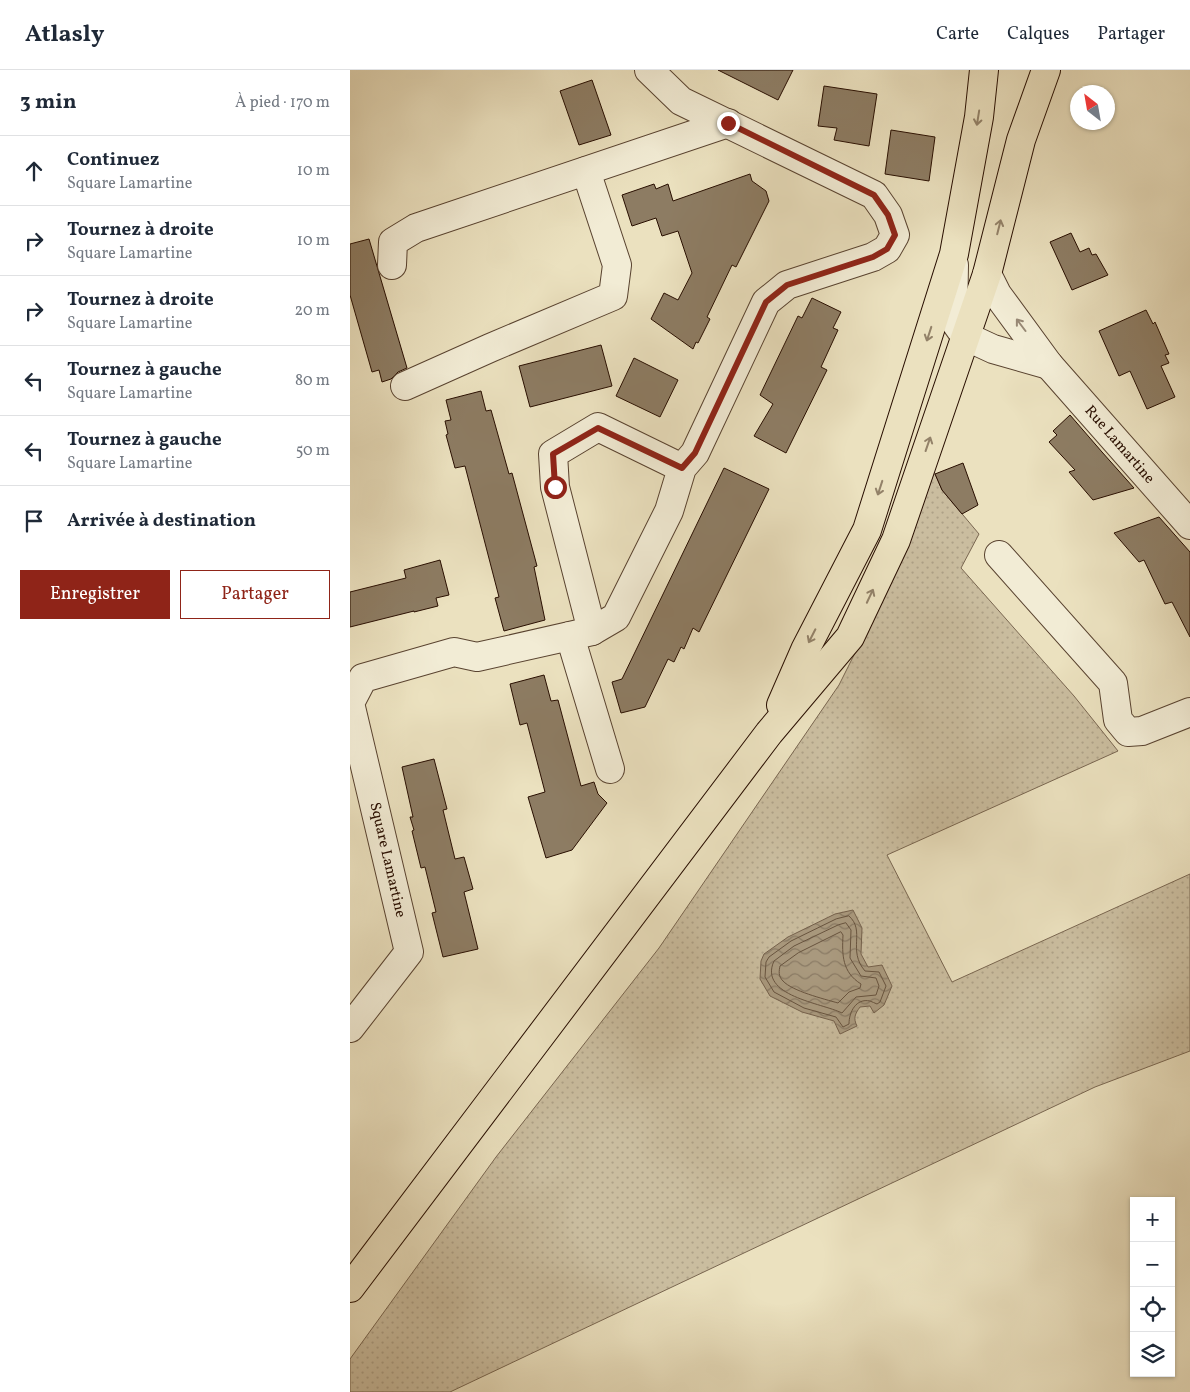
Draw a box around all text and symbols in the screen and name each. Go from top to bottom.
text: Atlasly [25,18,104,52]
text: Carte [936,22,979,47]
text: Calques [1007,22,1069,47]
text: Partager [1097,22,1165,47]
north arrow [1070,85,1115,130]
text: 3 min [20,88,76,117]
text: À pied · 170 m [235,92,330,114]
one-way arrow [973,110,983,126]
route end [717,112,740,135]
text: Continuez [67,147,159,173]
icon: ahead [20,157,48,185]
text: 10 m [297,160,330,182]
text: Square Lamartine [67,173,192,195]
text: Tournez à droite [67,217,214,243]
one-way arrow [995,219,1004,235]
icon: right [20,227,48,255]
text: 10 m [297,230,330,252]
text: Square Lamartine [67,243,192,265]
text: Tournez à droite [67,287,214,313]
icon: right [20,297,48,325]
text: 20 m [295,300,330,322]
text: Square Lamartine [67,313,192,335]
one-way arrow [1016,318,1026,332]
one-way arrow [923,325,933,341]
text: Tournez à gauche [67,357,222,383]
icon: left [20,367,48,395]
text: 80 m [295,370,330,392]
text: Square Lamartine [67,383,192,405]
street label: Rue Lamartine [1079,401,1159,489]
text: Tournez à gauche [67,427,222,453]
icon: left [20,437,48,465]
one-way arrow [924,437,934,453]
text: 50 m [296,440,330,462]
text: Square Lamartine [67,453,192,475]
route start [544,476,567,499]
one-way arrow [874,480,884,496]
icon: arrive [20,507,48,535]
text: Arrivée à destination [67,508,256,534]
button: Enregistrer [20,570,170,619]
button: Partager [180,570,330,619]
one-way arrow [866,589,875,604]
one-way arrow [807,628,816,643]
street label: Square Lamartine [364,800,410,920]
map controls [1130,1197,1175,1377]
button: + [1130,1197,1175,1242]
button: − [1130,1242,1175,1287]
button: locate [1130,1287,1175,1332]
button: layers [1130,1332,1175,1377]

